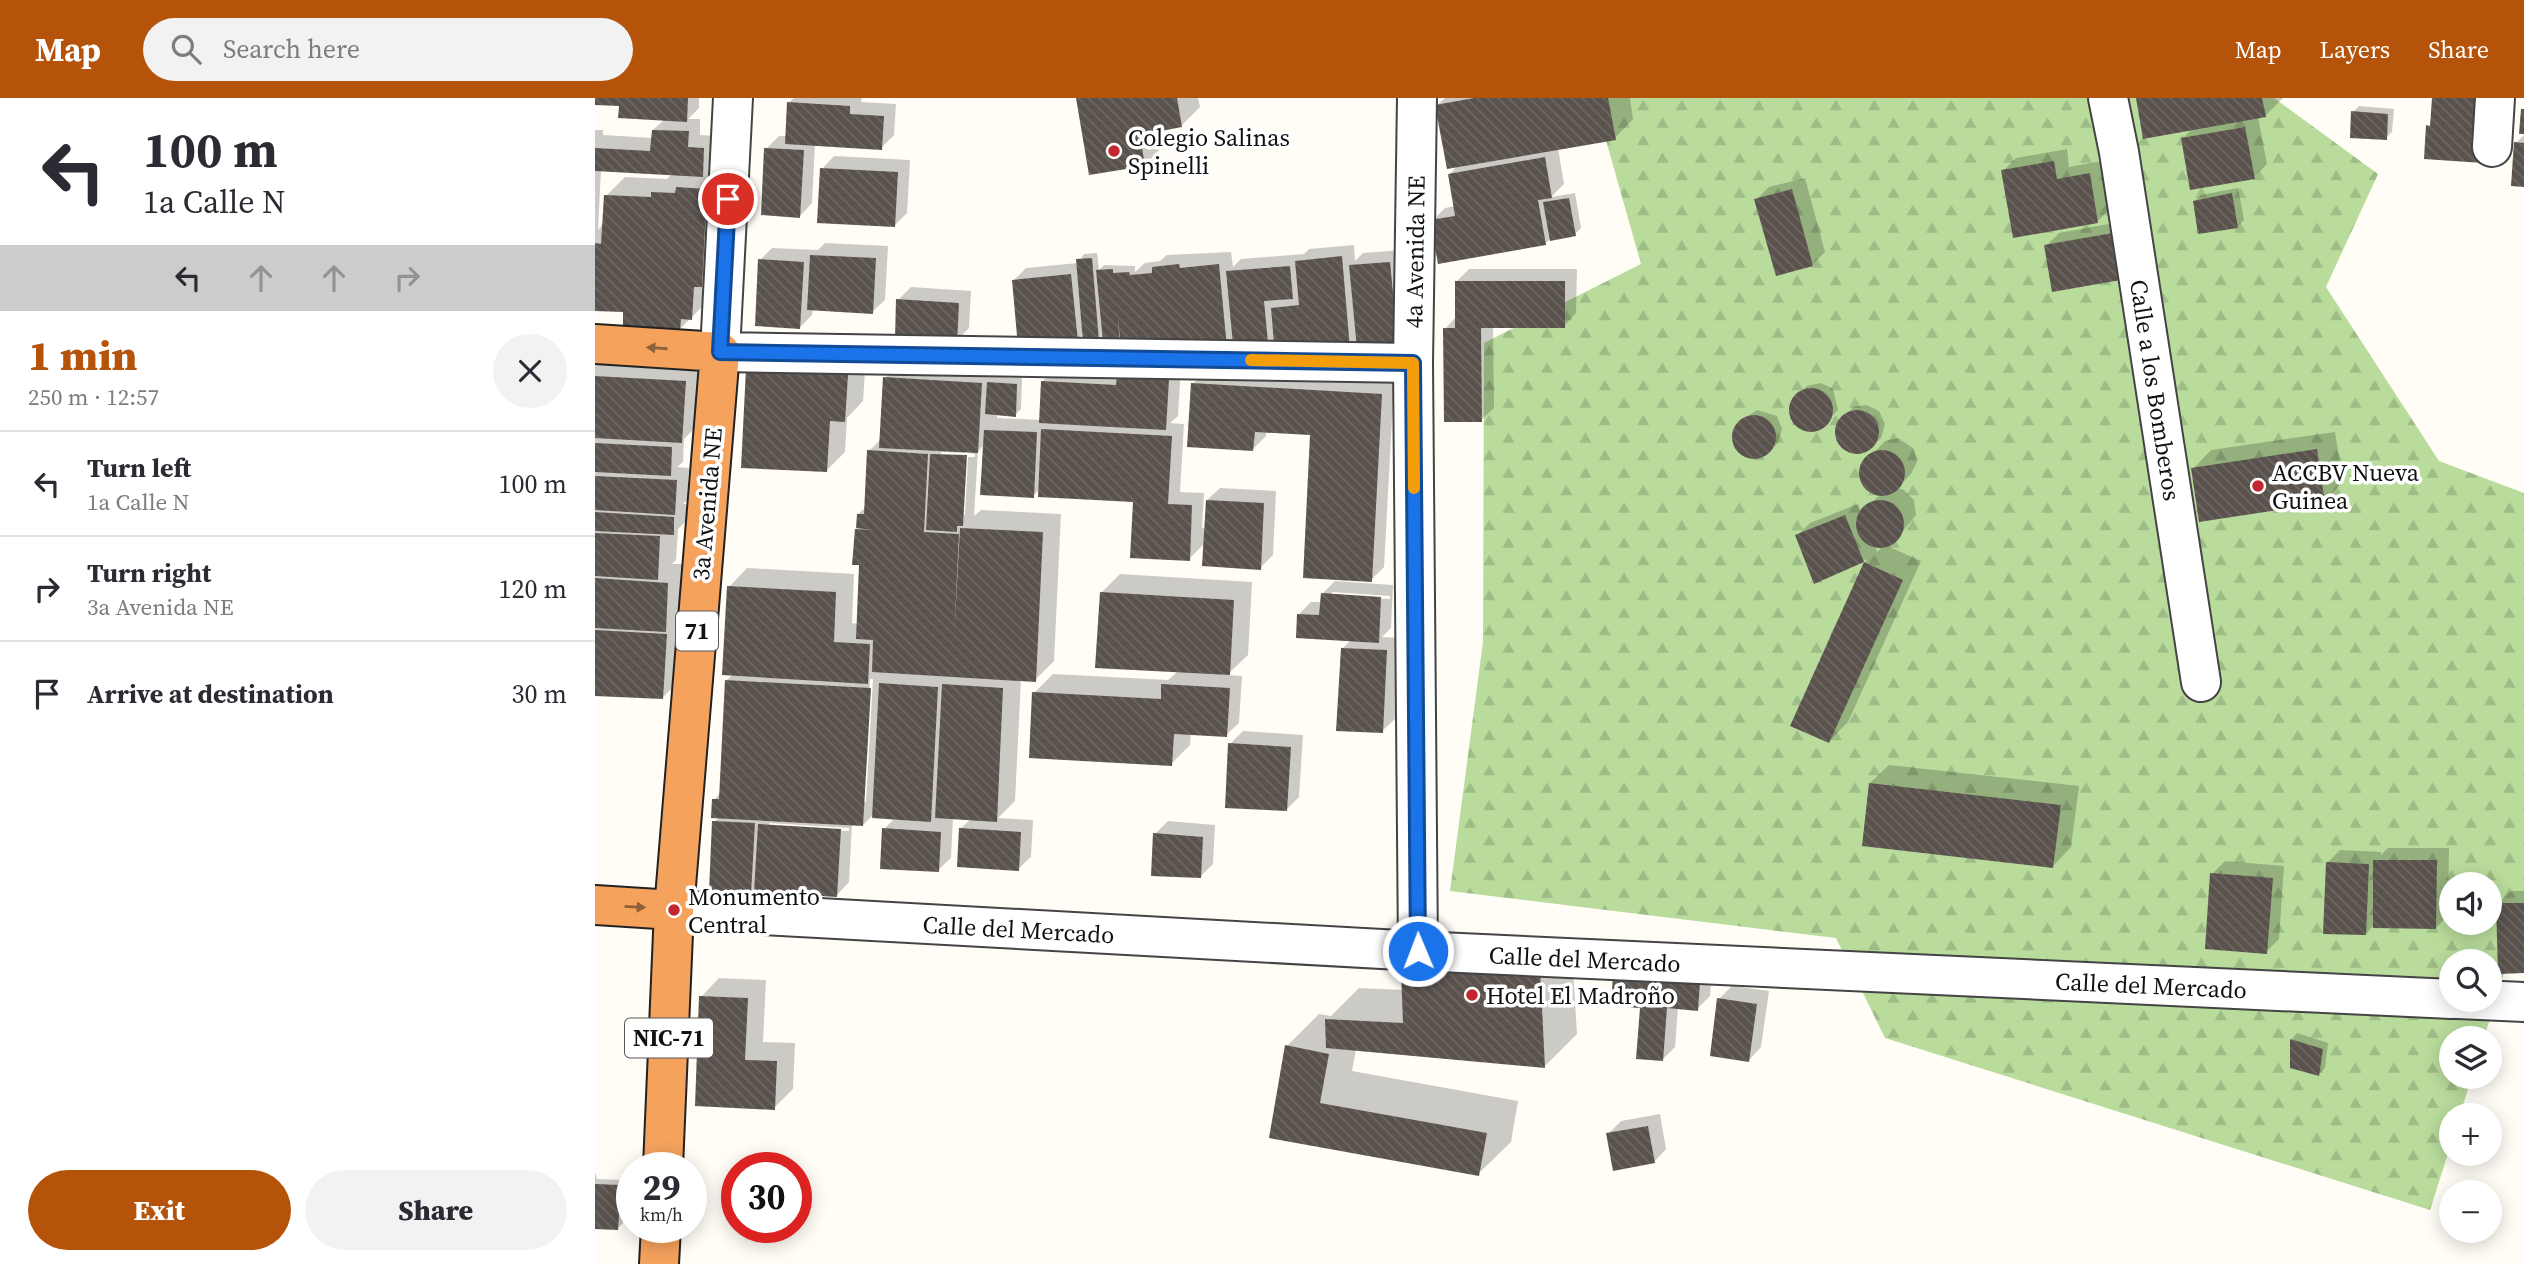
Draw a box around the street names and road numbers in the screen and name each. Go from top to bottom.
street label: 4a Avenida NE [1397,175,1433,329]
street label: Calle a los Bomberos [2122,277,2189,503]
street label: 3a Avenida NE [684,426,730,582]
road number: 71 [676,611,718,650]
street label: Calle del Mercado [922,907,1115,951]
street label: Calle del Mercado [1488,938,1681,980]
street label: Calle del Mercado [2054,964,2248,1006]
road number: NIC-71 [625,1018,713,1057]

